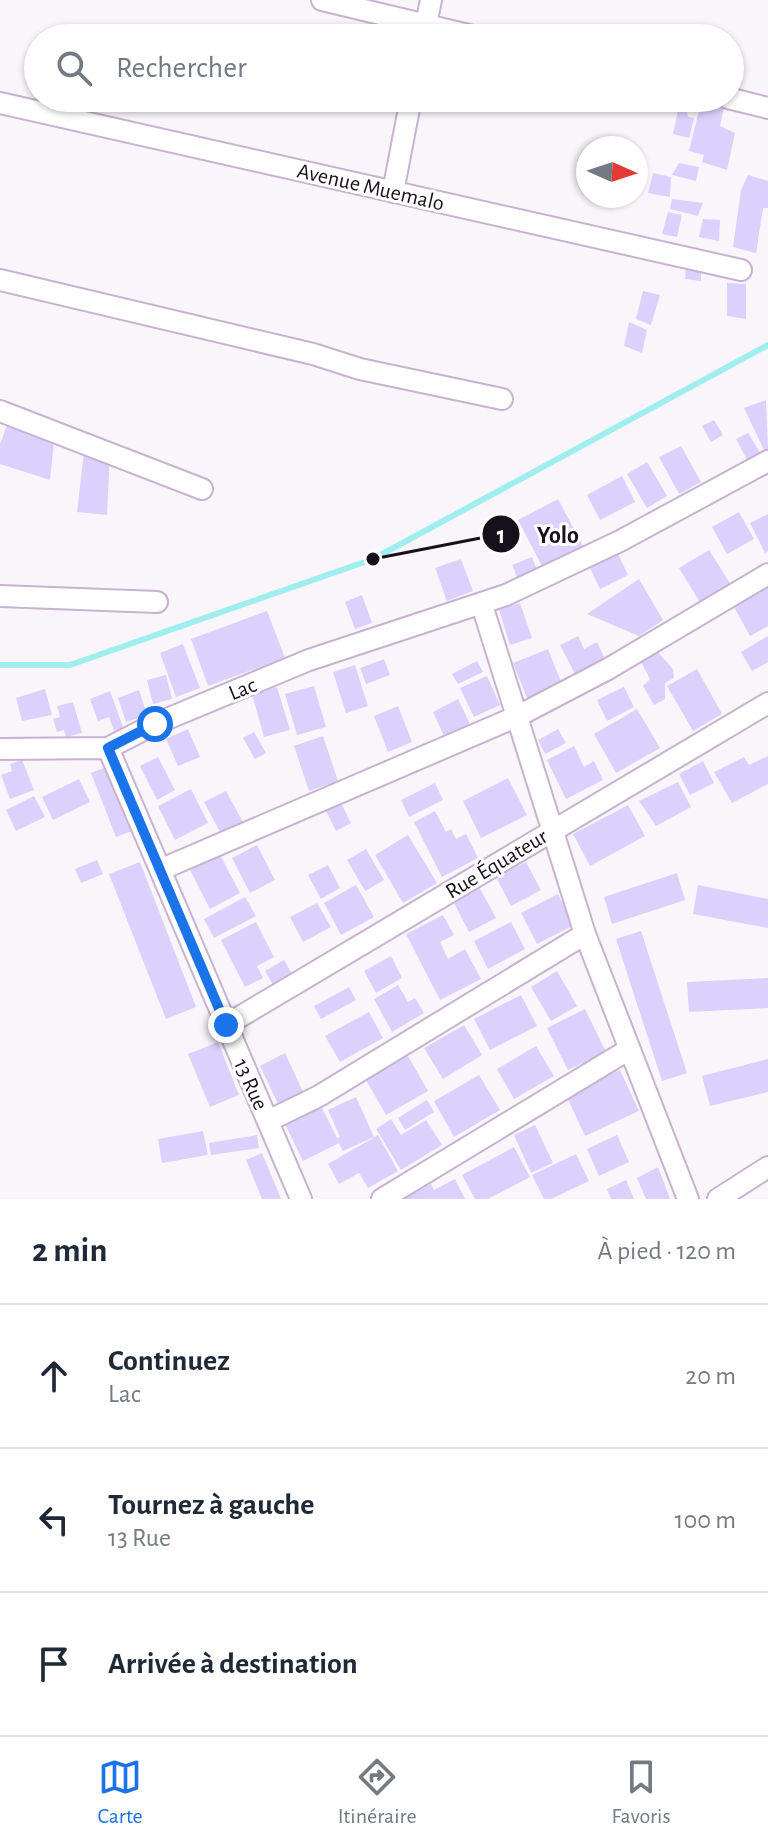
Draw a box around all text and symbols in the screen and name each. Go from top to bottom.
search box [24,24,744,112]
icon: search [52,46,96,90]
text: Rechercher [116,53,247,83]
north arrow [576,136,648,208]
street label: Avenue Muemalo [295,159,446,215]
callout: Yolo [481,510,595,558]
text: 1 [497,524,505,548]
text: Yolo [537,524,579,548]
street label: Lac [225,673,260,704]
route start [137,706,173,742]
street label: Rue Équateur [441,824,551,903]
route end [208,1007,244,1043]
street label: 13 Rue [230,1056,272,1113]
text: 2 min [32,1234,107,1268]
text: À pied · 120 m [598,1238,736,1264]
text: Continuez [108,1346,230,1376]
icon: ahead [32,1354,76,1398]
text: 20 m [685,1363,736,1389]
text: Lac [108,1381,141,1407]
text: Tournez à gauche [108,1490,315,1520]
icon: left [32,1498,76,1542]
text: 100 m [675,1507,736,1533]
text: 13 Rue [108,1525,171,1551]
icon: arrive [32,1642,76,1686]
text: Arrivée à destination [108,1649,358,1679]
tab: Carte [97,1755,143,1829]
tab: Itinéraire [338,1755,417,1829]
tab: Favoris [612,1755,671,1829]

